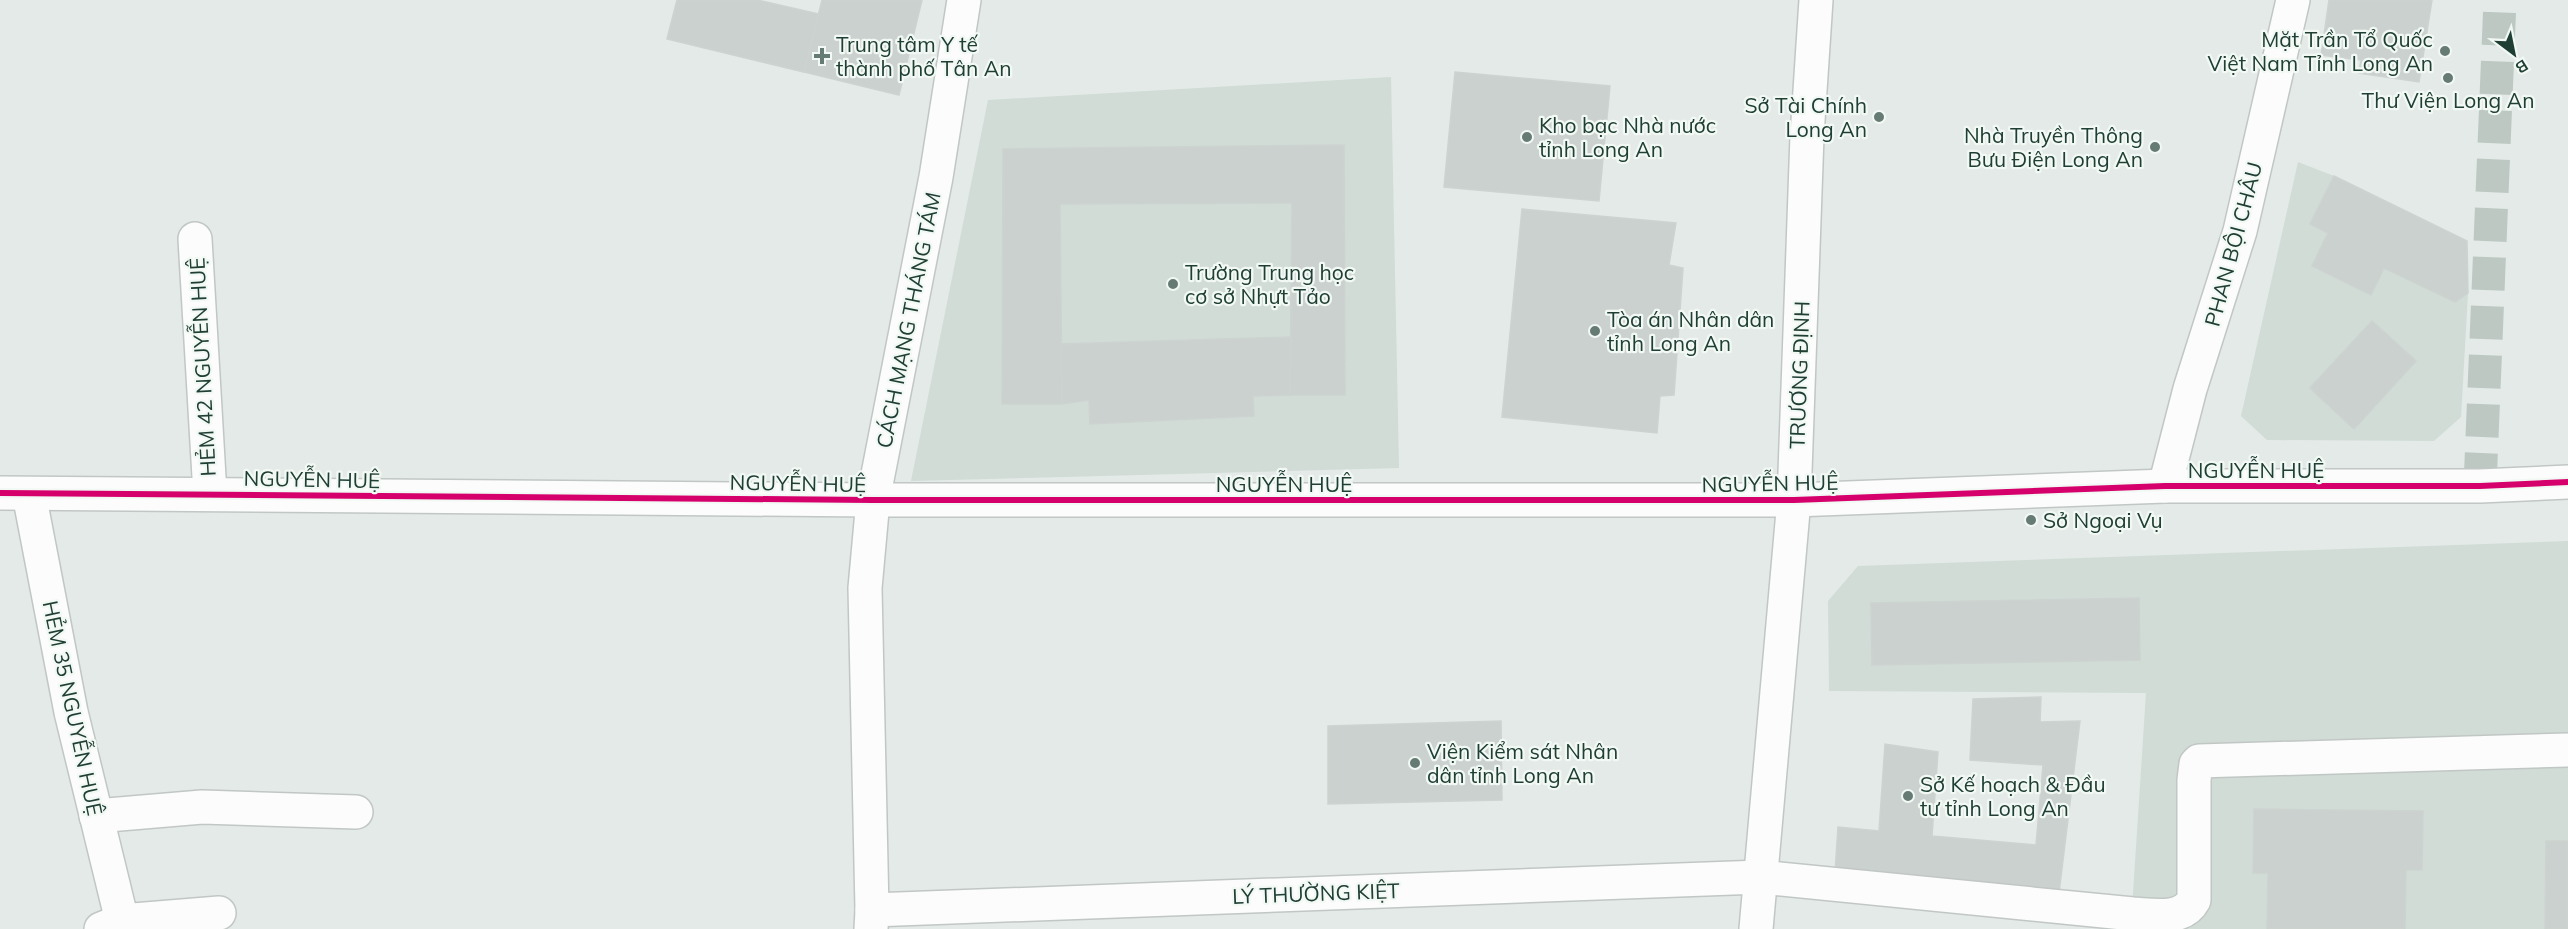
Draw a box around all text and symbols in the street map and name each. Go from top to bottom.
north arrow [2484,24,2544,84]
place label: Mặt Trần Tổ Quốc Việt Nam Tỉnh Long An [2208,26,2433,76]
place label: Trung tâm Y tế thành phố Tân An [836,31,1012,81]
marker: Mặt Trần Tổ Quốc Việt Nam Tỉnh Long An [2438,44,2452,58]
marker: Trung tâm Y tế thành phố Tân An [813,47,831,65]
text: B [2512,55,2532,78]
marker: Thư Viện Long An [2441,71,2455,85]
place label: Thư Viện Long An [2362,87,2534,113]
place label: Sở Tài Chính Long An [1744,92,1867,142]
marker: Sở Tài Chính Long An [1872,110,1886,124]
place label: Kho bạc Nhà nước tỉnh Long An [1539,112,1716,162]
place label: Nhà Truyền Thông Bưu Điện Long An [1964,122,2143,172]
marker: Kho bạc Nhà nước tỉnh Long An [1520,130,1534,144]
marker: Nhà Truyền Thông Bưu Điện Long An [2148,140,2162,154]
street label: PHAN BỘI CHÂU [2199,159,2267,329]
street label: CÁCH MẠNG THÁNG TÁM [870,190,946,450]
street label: HẺM 42 NGUYỄN HUỆ [182,257,221,477]
place label: Trường Trung học cơ sở Nhựt Tảo [1185,259,1354,309]
marker: Trường Trung học cơ sở Nhựt Tảo [1166,277,1180,291]
street label: TRƯƠNG ĐỊNH [1783,300,1815,450]
place label: Tòa án Nhân dân tỉnh Long An [1607,306,1774,356]
marker: Tòa án Nhân dân tỉnh Long An [1588,324,1602,338]
street label: NGUYỄN HUỆ [2188,456,2324,483]
street label: NGUYỄN HUỆ [243,464,381,493]
street label: NGUYỄN HUỆ [729,468,867,497]
street label: NGUYỄN HUỆ [1701,468,1839,497]
street label: NGUYỄN HUỆ [1216,470,1352,497]
place label: Sở Ngoại Vụ [2043,507,2163,533]
marker: Sở Ngoại Vụ [2024,513,2038,527]
street label: HẺM 35 NGUYỄN HUỆ [37,598,109,818]
place label: Viện Kiểm sát Nhân dân tỉnh Long An [1427,738,1618,788]
marker: Viện Kiểm sát Nhân dân tỉnh Long An [1408,756,1422,770]
place label: Sở Kế hoạch & Đầu tư tỉnh Long An [1920,771,2106,821]
marker: Sở Kế hoạch & Đầu tư tỉnh Long An [1901,789,1915,803]
street label: LÝ THƯỜNG KIỆT [1232,877,1401,909]

